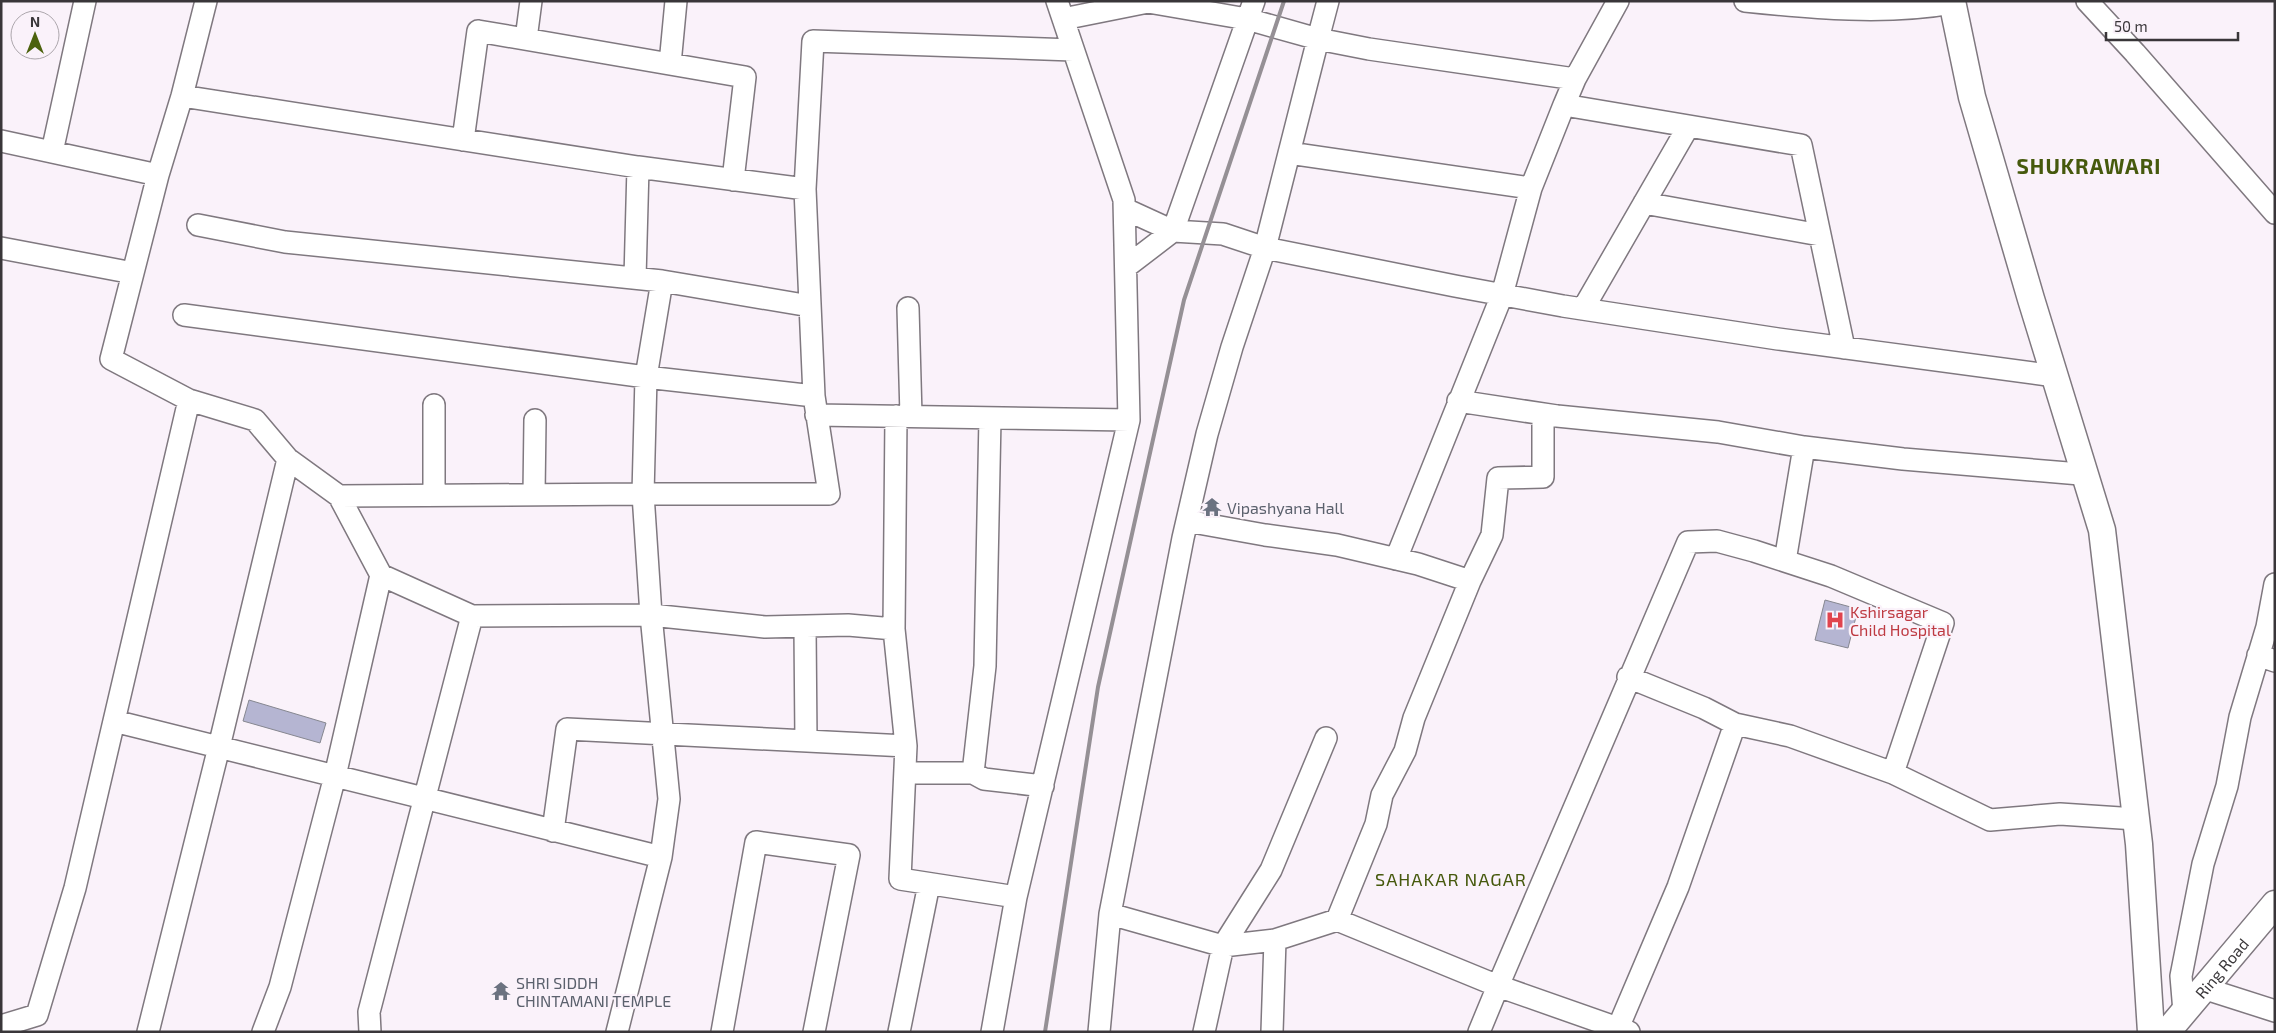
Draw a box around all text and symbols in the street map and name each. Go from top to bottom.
north arrow [10,10,60,60]
scale bar [2106,10,2238,42]
text: N [30,13,40,30]
text: 50 m [2114,17,2148,35]
district label: SHUKRAWARI [2017,153,2161,178]
temple icon: Vipashyana Hall [1201,496,1223,518]
place label: Vipashyana Hall [1227,498,1344,517]
place label: Kshirsagar Child Hospital [1850,602,1951,639]
hospital icon: Kshirsagar Child Hospital [1824,609,1846,631]
district label: SAHAKAR NAGAR [1375,868,1527,890]
street label: Ring Road [2191,934,2252,1002]
place label: SHRI SIDDH CHINTAMANI TEMPLE [516,973,671,1010]
temple icon: SHRI SIDDH CHINTAMANI TEMPLE [490,980,512,1002]

